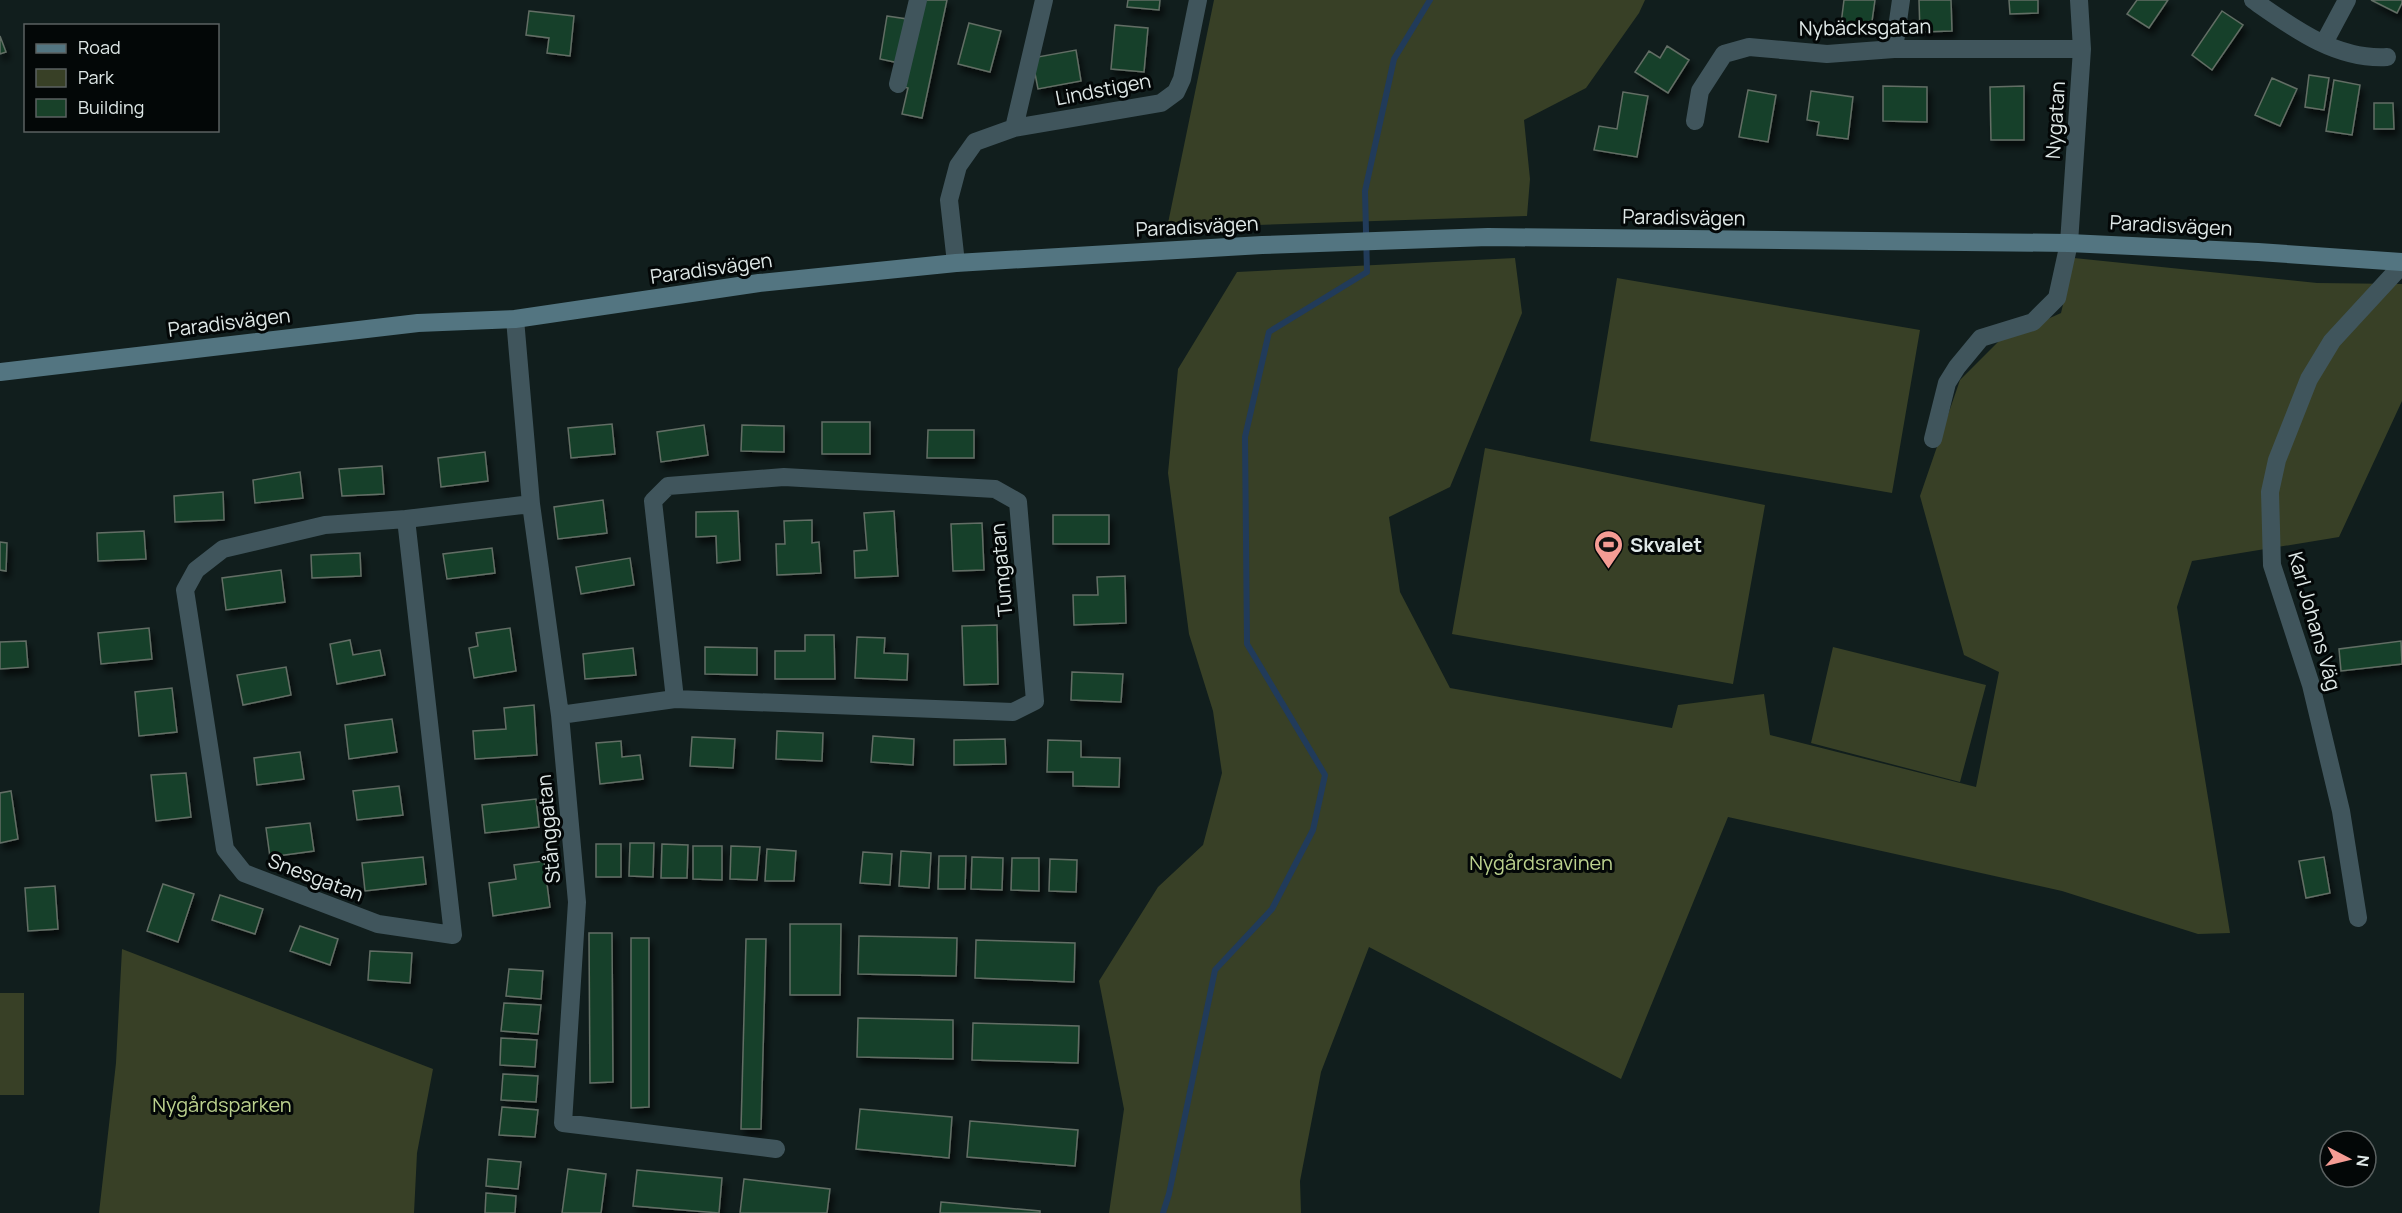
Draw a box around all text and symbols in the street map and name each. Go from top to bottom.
street label: Nybäcksgatan [1799,12,1931,42]
legend [24,24,219,132]
text: Road [78,35,121,59]
text: Park [78,65,115,89]
street label: Lindstigen [1053,67,1153,111]
street label: Nygatan [2039,80,2071,160]
text: Building [78,95,144,119]
street label: Paradisvägen [1622,202,1746,232]
street label: Paradisvägen [2109,208,2233,242]
street label: Paradisvägen [1135,209,1259,243]
street label: Paradisvägen [648,246,774,290]
street label: Paradisvägen [166,301,292,343]
street label: Tumgatan [983,522,1019,618]
sports icon: Skvalet [1593,528,1625,570]
place label: Skvalet [1630,531,1702,558]
street label: Karl Johans Väg [2282,548,2348,694]
street label: Stånggatan [530,773,566,885]
street label: Snesgatan [264,846,368,908]
park label: Nygårdsravinen [1469,849,1613,876]
park label: Nygårdsparken [152,1091,292,1118]
north arrow [2318,1129,2378,1189]
text: N [2351,1154,2375,1168]

